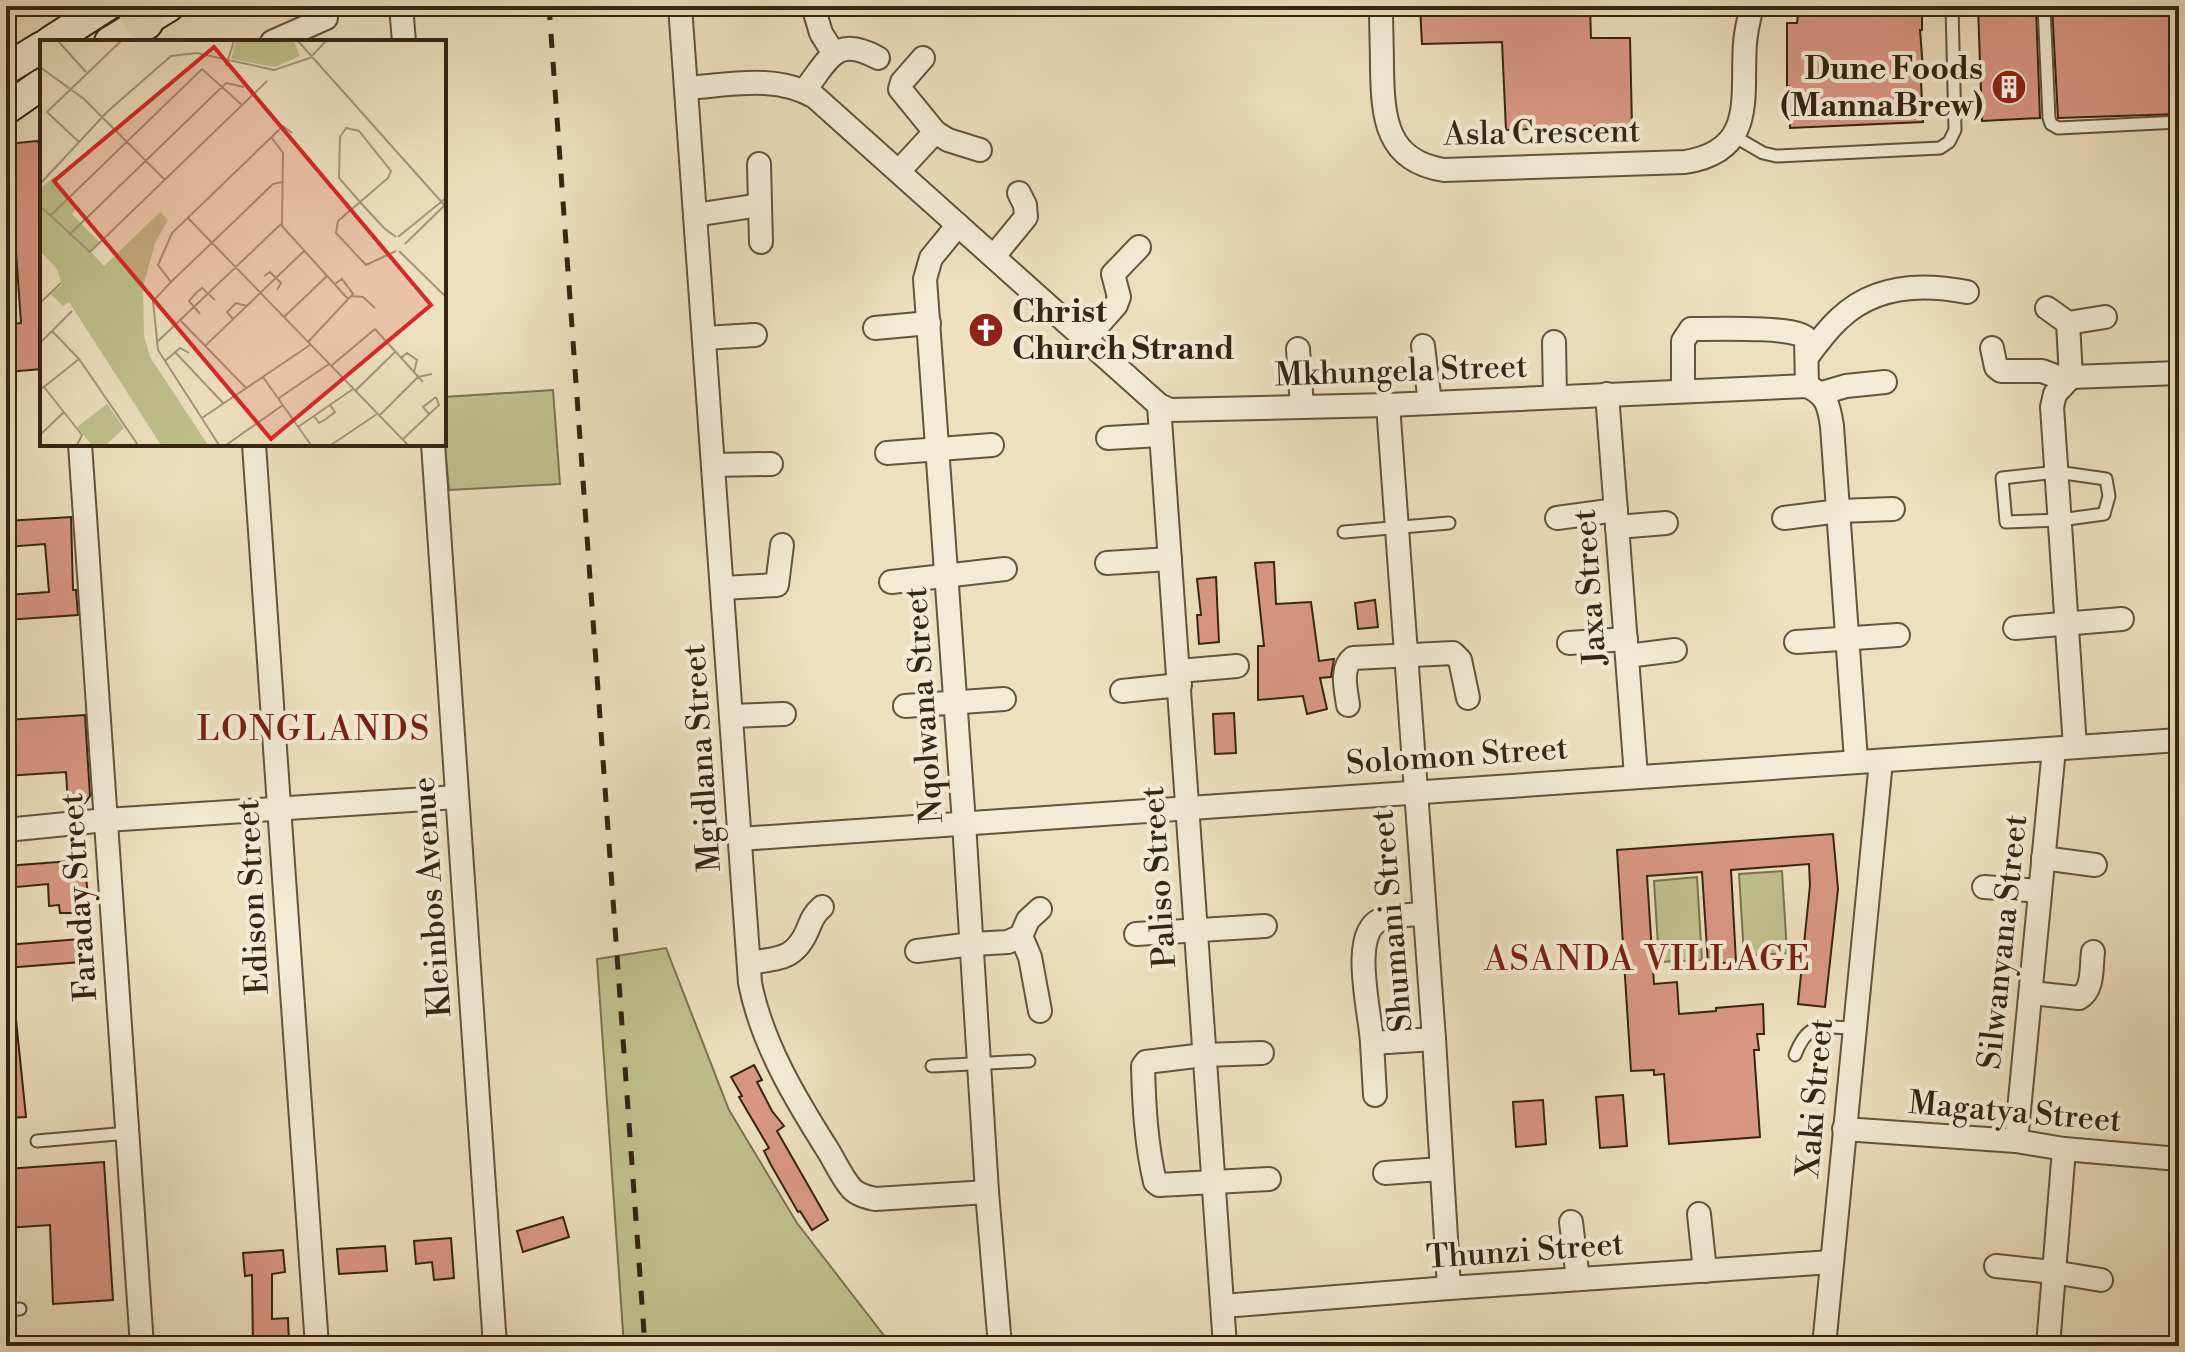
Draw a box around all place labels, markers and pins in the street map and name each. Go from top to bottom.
place label: Dune Foods (MannaBrew) [1780,49,1983,126]
building icon: Dune Foods (MannaBrew) [1990,68,2028,106]
place label: Christ Church Strand [1012,292,1234,369]
church icon: Christ Church Strand [967,311,1005,349]

